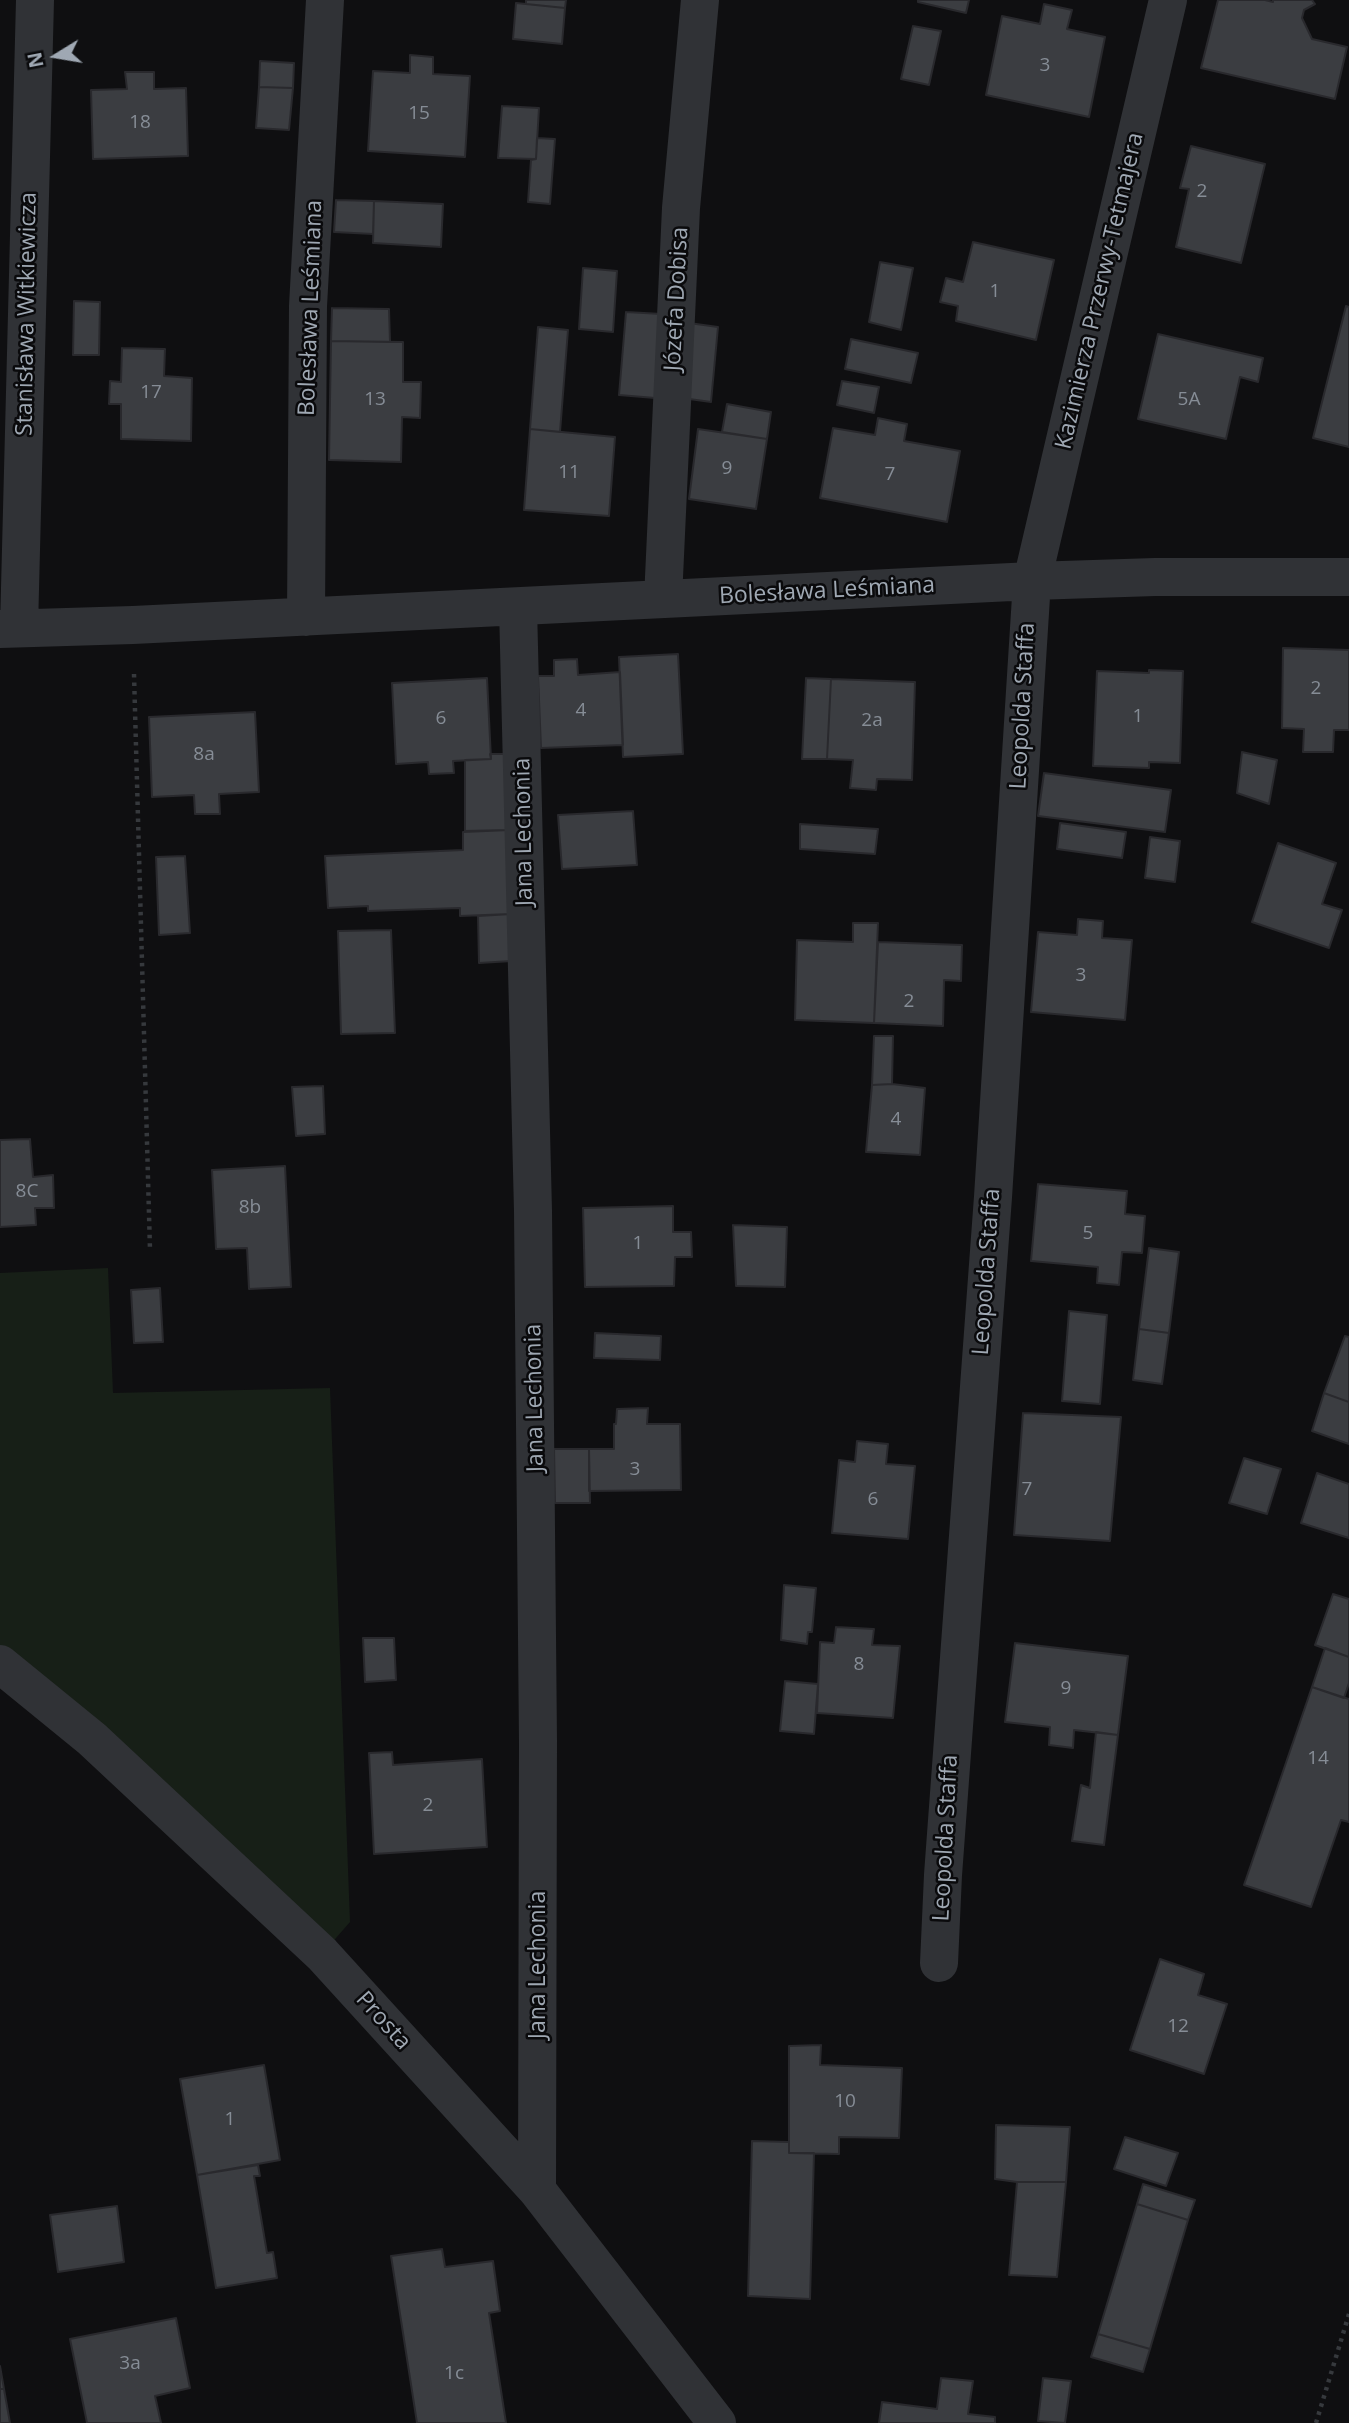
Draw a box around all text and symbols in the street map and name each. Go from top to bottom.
north arrow [21,21,91,91]
text: N [21,50,50,70]
house number: 3 [1040,55,1050,77]
house number: 15 [408,103,430,125]
house number: 18 [129,112,151,134]
street label: Kazimierza Przerwy-Tetmajera [1050,130,1150,452]
house number: 2 [1197,181,1207,203]
street label: Stanisława Witkiewicza [11,192,43,436]
street label: Bolesława Leśmiana [293,199,329,417]
street label: Józefa Dobisa [659,226,695,372]
house number: 1 [990,281,1000,303]
house number: 17 [140,382,162,404]
house number: 13 [364,389,386,411]
house number: 5A [1178,389,1200,411]
house number: 9 [722,458,732,480]
house number: 11 [558,462,580,484]
house number: 7 [885,464,895,486]
street label: Bolesława Leśmiana [718,572,936,610]
street label: Leopolda Staffa [1005,622,1041,790]
house number: 2 [1311,678,1321,700]
house number: 4 [576,700,586,722]
house number: 1 [1133,706,1143,728]
house number: 6 [436,708,446,730]
house number: 2a [861,710,883,732]
house number: 8a [193,744,215,766]
street label: Jana Lechonia [509,758,539,906]
house number: 3 [1076,965,1086,987]
house number: 2 [904,991,914,1013]
house number: 4 [891,1109,901,1131]
house number: 8C [16,1181,38,1203]
street label: Leopolda Staffa [967,1188,1007,1356]
house number: 8b [239,1197,261,1219]
house number: 5 [1083,1223,1093,1245]
house number: 1 [633,1233,643,1255]
street label: Jana Lechonia [520,1324,550,1472]
house number: 3 [630,1459,640,1481]
house number: 7 [1022,1479,1032,1501]
house number: 6 [868,1489,878,1511]
house number: 8 [854,1654,864,1676]
house number: 9 [1061,1678,1071,1700]
house number: 14 [1307,1748,1329,1770]
street label: Leopolda Staffa [928,1754,964,1922]
house number: 2 [423,1795,433,1817]
street label: Jana Lechonia [524,1891,552,2039]
street label: Prosta [350,1986,416,2056]
house number: 12 [1167,2016,1189,2038]
house number: 10 [834,2091,856,2113]
house number: 1 [225,2109,235,2131]
house number: 3a [119,2353,141,2375]
house number: 1c [444,2363,464,2385]

